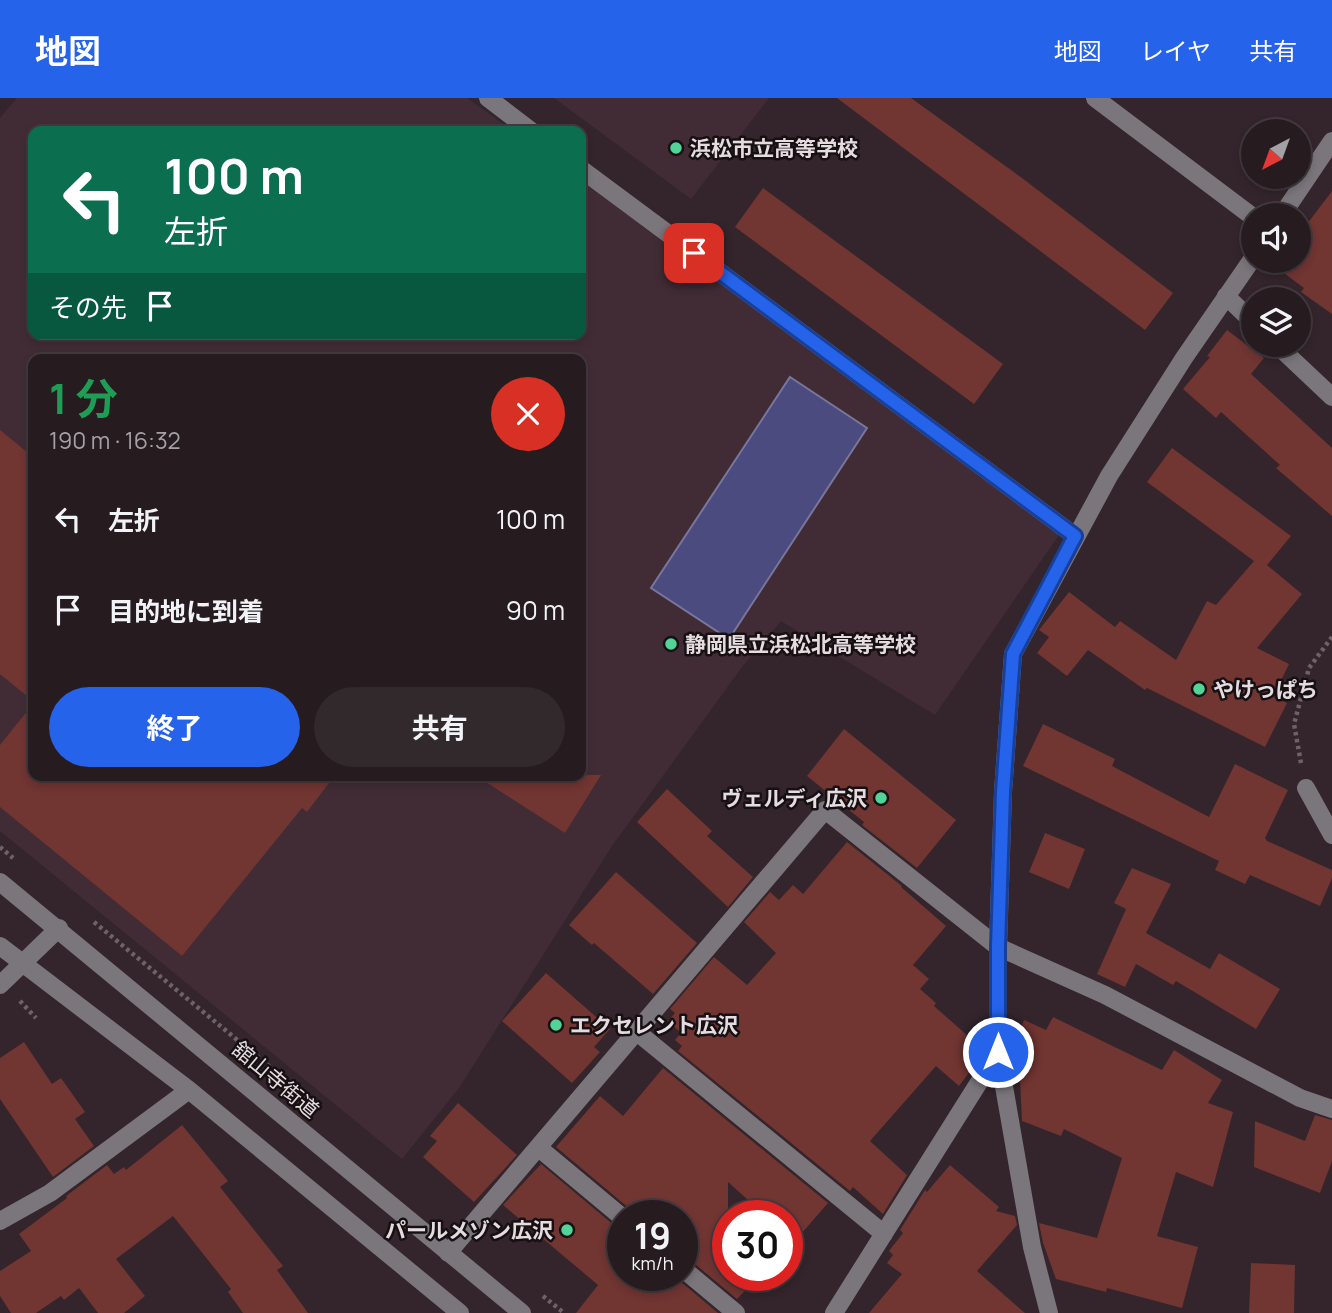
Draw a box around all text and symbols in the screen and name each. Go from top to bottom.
text: 地図 [35,28,101,73]
text: 地図 [1054,34,1102,67]
text: レイヤ [1140,34,1211,67]
text: 共有 [1249,34,1297,67]
north arrow [1241,119,1311,189]
map controls [1241,119,1311,357]
place label: 浜松市立高等学校 [690,134,858,162]
marker: 浜松市立高等学校 [668,140,684,156]
text: 100 m [164,142,304,209]
icon: left [49,154,140,245]
button: sound [1241,203,1311,273]
text: 左折 [164,209,228,253]
pin [664,223,724,283]
icon: arrive [675,234,713,272]
icon: arrive [141,287,179,325]
button: layers [1241,287,1311,357]
text: その先 [49,289,127,325]
text: 1 分 [49,369,118,427]
button: close [491,377,565,451]
text: 190 m · 16:32 [49,424,181,456]
icon: left [49,500,87,538]
text: 100 m [496,501,565,537]
text: 左折 [108,502,160,538]
icon: arrive [49,591,87,629]
text: 90 m [506,592,565,628]
text: 目的地に到着 [108,593,264,629]
place label: 静岡県立浜松北高等学校 [685,630,916,658]
marker: 静岡県立浜松北高等学校 [663,636,679,652]
place label: やけっぱち [1213,675,1318,703]
marker: やけっぱち [1191,681,1207,697]
button: 終了 [49,687,300,767]
button: 共有 [314,687,565,767]
place label: ヴェルディ広沢 [721,784,867,812]
marker: ヴェルディ広沢 [873,790,889,806]
place label: エクセレント広沢 [570,1011,738,1039]
position arrow [961,1015,1035,1089]
marker: エクセレント広沢 [548,1017,564,1033]
street label: 舘山寺街道 [227,1035,325,1123]
speed limit sign: 30 [712,1200,803,1291]
text: 19 [634,1212,671,1260]
place label: パールメゾン広沢 [385,1216,553,1244]
marker: パールメゾン広沢 [559,1222,575,1238]
text: km/h [632,1251,673,1275]

